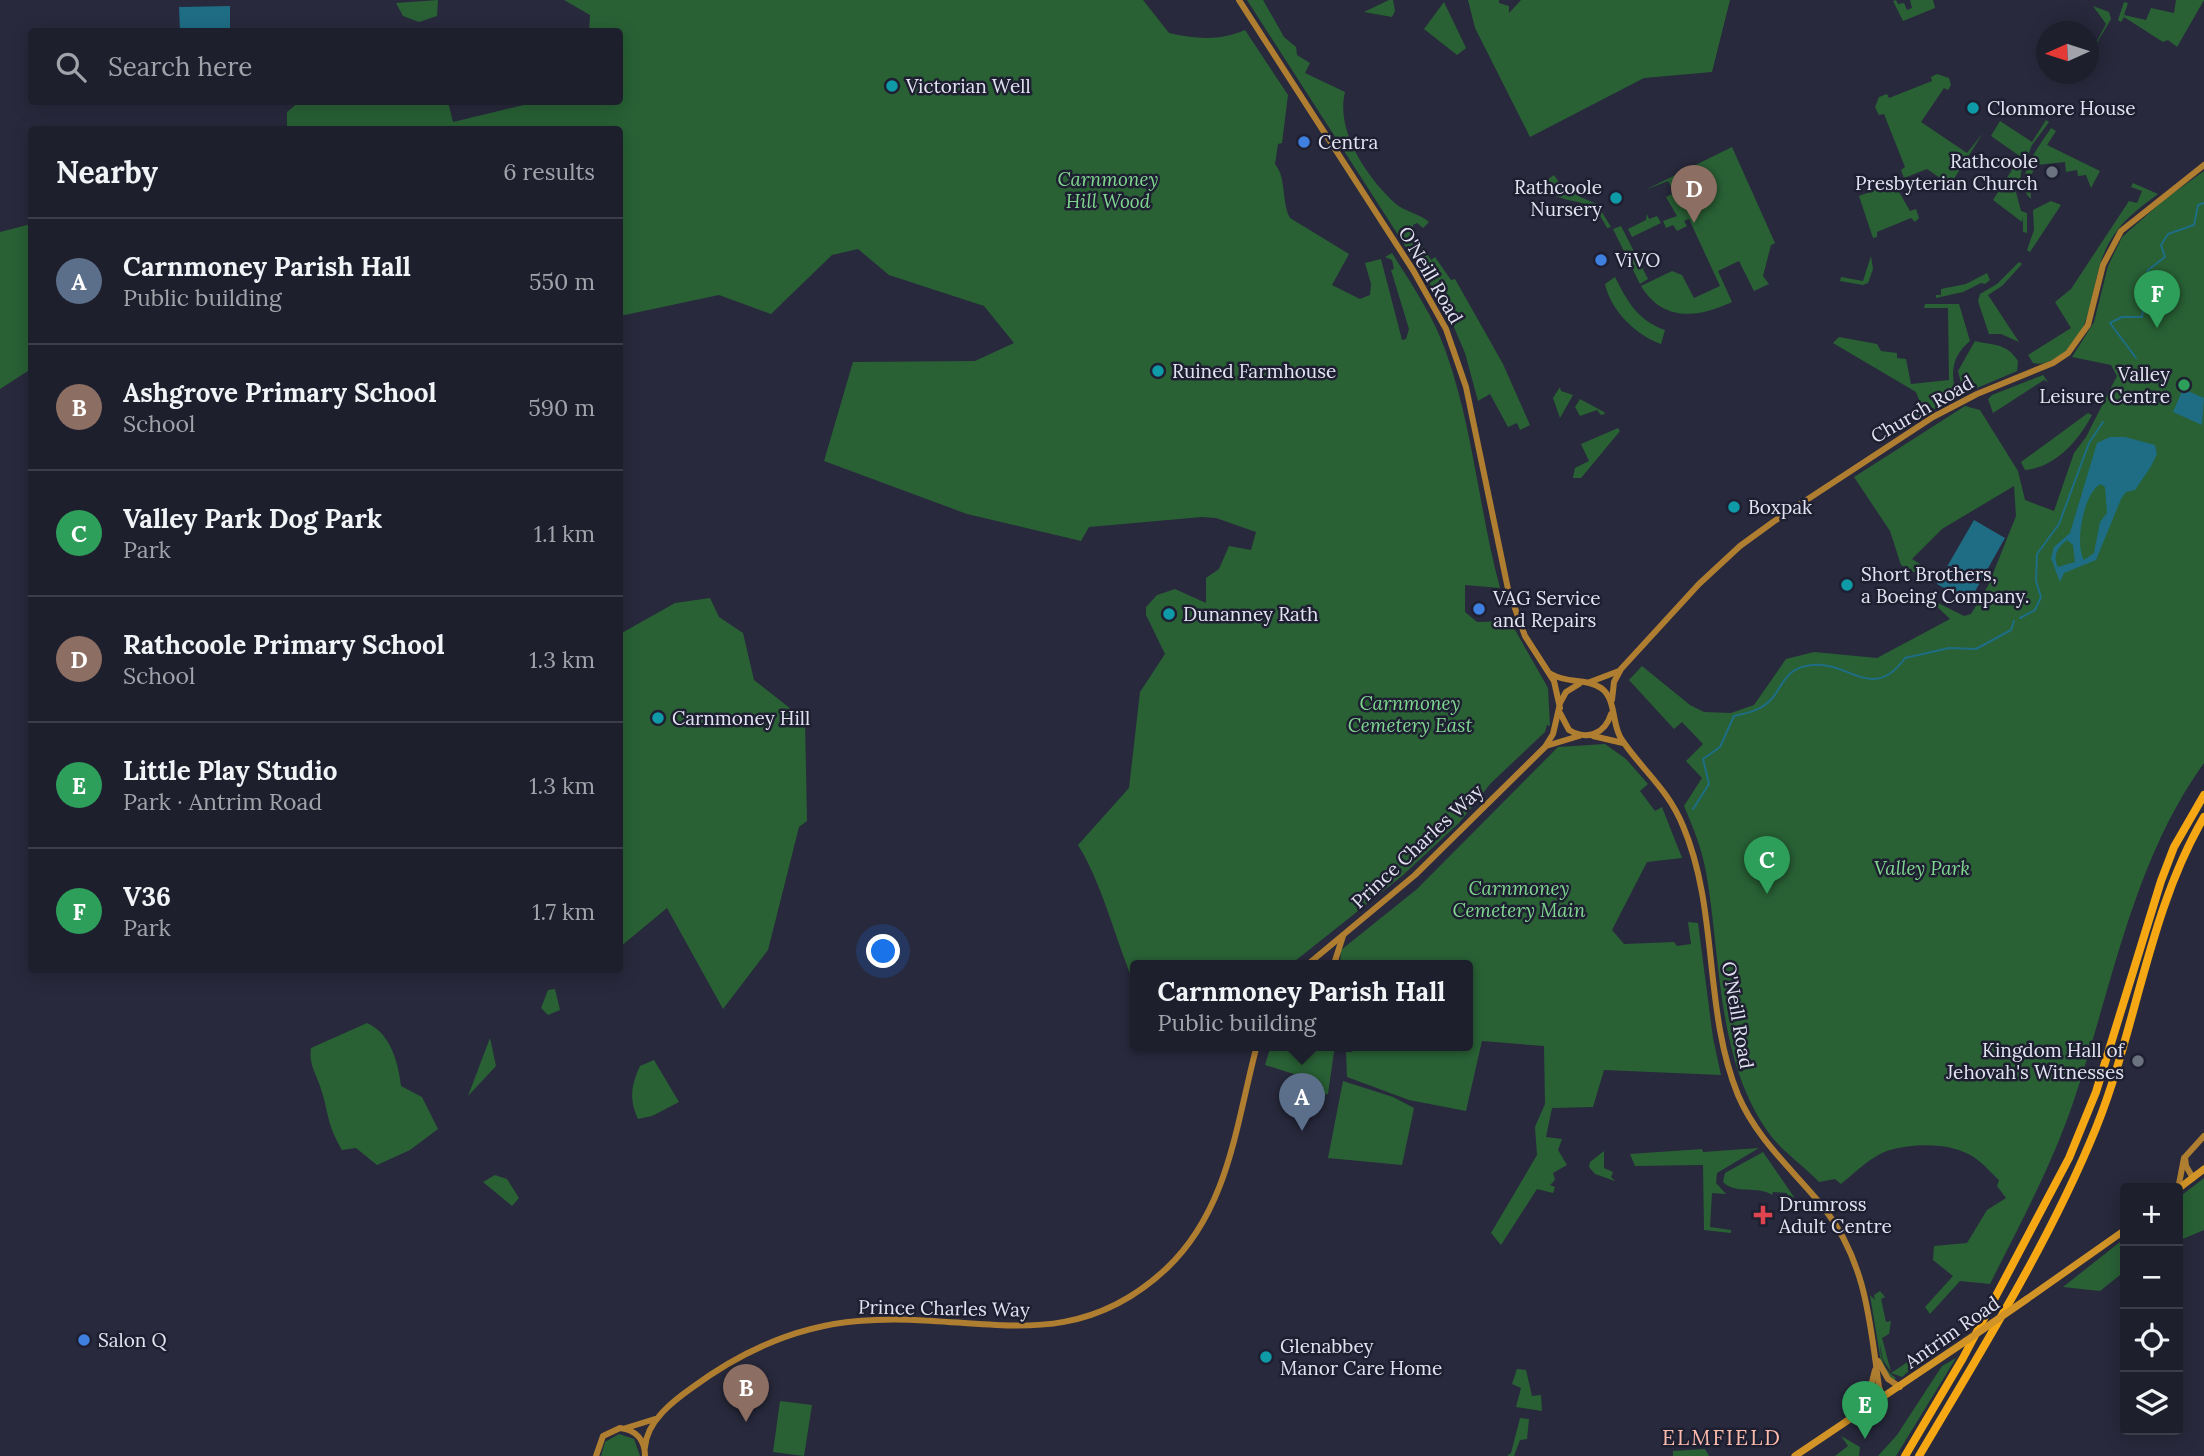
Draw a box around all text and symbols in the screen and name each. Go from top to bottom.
north arrow [2036,21,2099,84]
search box [28,28,623,105]
icon: search [52,48,90,86]
text: Search here [108,50,252,83]
place label: Victorian Well [905,74,1031,98]
marker: Victorian Well [884,78,900,94]
place label: Clonmore House [1987,96,2136,120]
marker: Clonmore House [1965,100,1981,116]
place label: Centra [1318,130,1378,154]
marker: Centra [1296,134,1312,150]
place label: Rathcoole Presbyterian Church [1855,149,2038,195]
text: Nearby [56,153,158,191]
text: 6 results [503,157,595,186]
marker: Rathcoole Presbyterian Church [2044,164,2060,180]
pin: D [1671,165,1717,223]
park label: Carnmoney Hill Wood [1058,167,1158,213]
place label: Rathcoole Nursery [1514,175,1602,221]
marker: Rathcoole Nursery [1608,190,1624,206]
street label: O'Neill Road [1394,222,1468,328]
place label: ViVO [1614,248,1660,272]
text: Carnmoney Parish Hall [123,250,411,283]
marker: ViVO [1593,252,1609,268]
text: A [71,267,87,296]
text: 550 m [529,267,595,296]
pin: F [2134,270,2180,328]
text: Public building [123,283,282,312]
place label: Ruined Farmhouse [1172,359,1336,383]
place label: Valley Leisure Centre [2039,362,2170,408]
marker: Ruined Farmhouse [1150,363,1166,379]
street label: Church Road [1866,370,1978,448]
text: Ashgrove Primary School [123,376,437,409]
marker: Valley Leisure Centre [2176,377,2192,393]
text: B [71,393,87,422]
text: 590 m [528,393,595,422]
text: School [123,409,195,438]
place label: Boxpak [1748,495,1813,519]
marker: Boxpak [1726,499,1742,515]
text: Valley Park Dog Park [123,502,382,535]
text: C [71,519,87,548]
text: 1.1 km [534,519,595,548]
text: Park [123,535,171,564]
place label: Short Brothers, a Boeing Company. [1861,562,2029,608]
marker: Short Brothers, a Boeing Company. [1839,577,1855,593]
place label: VAG Service and Repairs [1492,586,1601,632]
marker: VAG Service and Repairs [1471,601,1487,617]
place label: Dunanney Rath [1183,602,1318,626]
marker: Dunanney Rath [1161,606,1177,622]
text: Rathcoole Primary School [123,628,445,661]
text: D [70,645,88,674]
text: 1.3 km [529,645,595,674]
text: School [123,661,195,690]
park label: Carnmoney Cemetery East [1348,691,1472,737]
place label: Carnmoney Hill [672,706,810,730]
marker: Carnmoney Hill [650,710,666,726]
text: Little Play Studio [123,754,337,787]
text: E [72,771,86,800]
text: 1.3 km [529,771,595,800]
street label: Prince Charles Way [1346,779,1488,913]
text: Park · Antrim Road [123,787,322,816]
pin: C [1744,836,1790,894]
park label: Valley Park [1874,856,1970,880]
park label: Carnmoney Cemetery Main [1453,876,1586,922]
text: V36 [123,880,171,913]
text: F [72,897,86,926]
text: 1.7 km [532,897,595,926]
text: Park [123,913,171,942]
your location [866,934,900,968]
popup [1130,960,1473,1051]
street label: O'Neill Road [1717,960,1759,1070]
text: Carnmoney Parish Hall [1158,975,1445,1008]
text: Public building [1158,1008,1316,1037]
place label: Kingdom Hall of Jehovah's Witnesses [1945,1038,2126,1084]
marker: Kingdom Hall of Jehovah's Witnesses [2130,1053,2146,1069]
pin: A [1279,1073,1325,1131]
map controls [2120,1183,2183,1435]
button: + [2120,1183,2183,1246]
place label: Drumross Adult Centre [1778,1192,1892,1238]
marker: Drumross Adult Centre [1753,1205,1773,1225]
button: − [2120,1246,2183,1309]
street label: Antrim Road [1899,1291,2004,1374]
street label: Prince Charles Way [858,1295,1030,1321]
button: locate [2120,1309,2183,1372]
place label: Salon Q [98,1328,167,1352]
marker: Salon Q [76,1332,92,1348]
place label: Glenabbey Manor Care Home [1280,1334,1442,1380]
marker: Glenabbey Manor Care Home [1258,1349,1274,1365]
pin: B [723,1364,769,1422]
button: layers [2120,1372,2183,1435]
pin: E [1842,1381,1888,1439]
district label: ELMFIELD [1662,1424,1782,1451]

